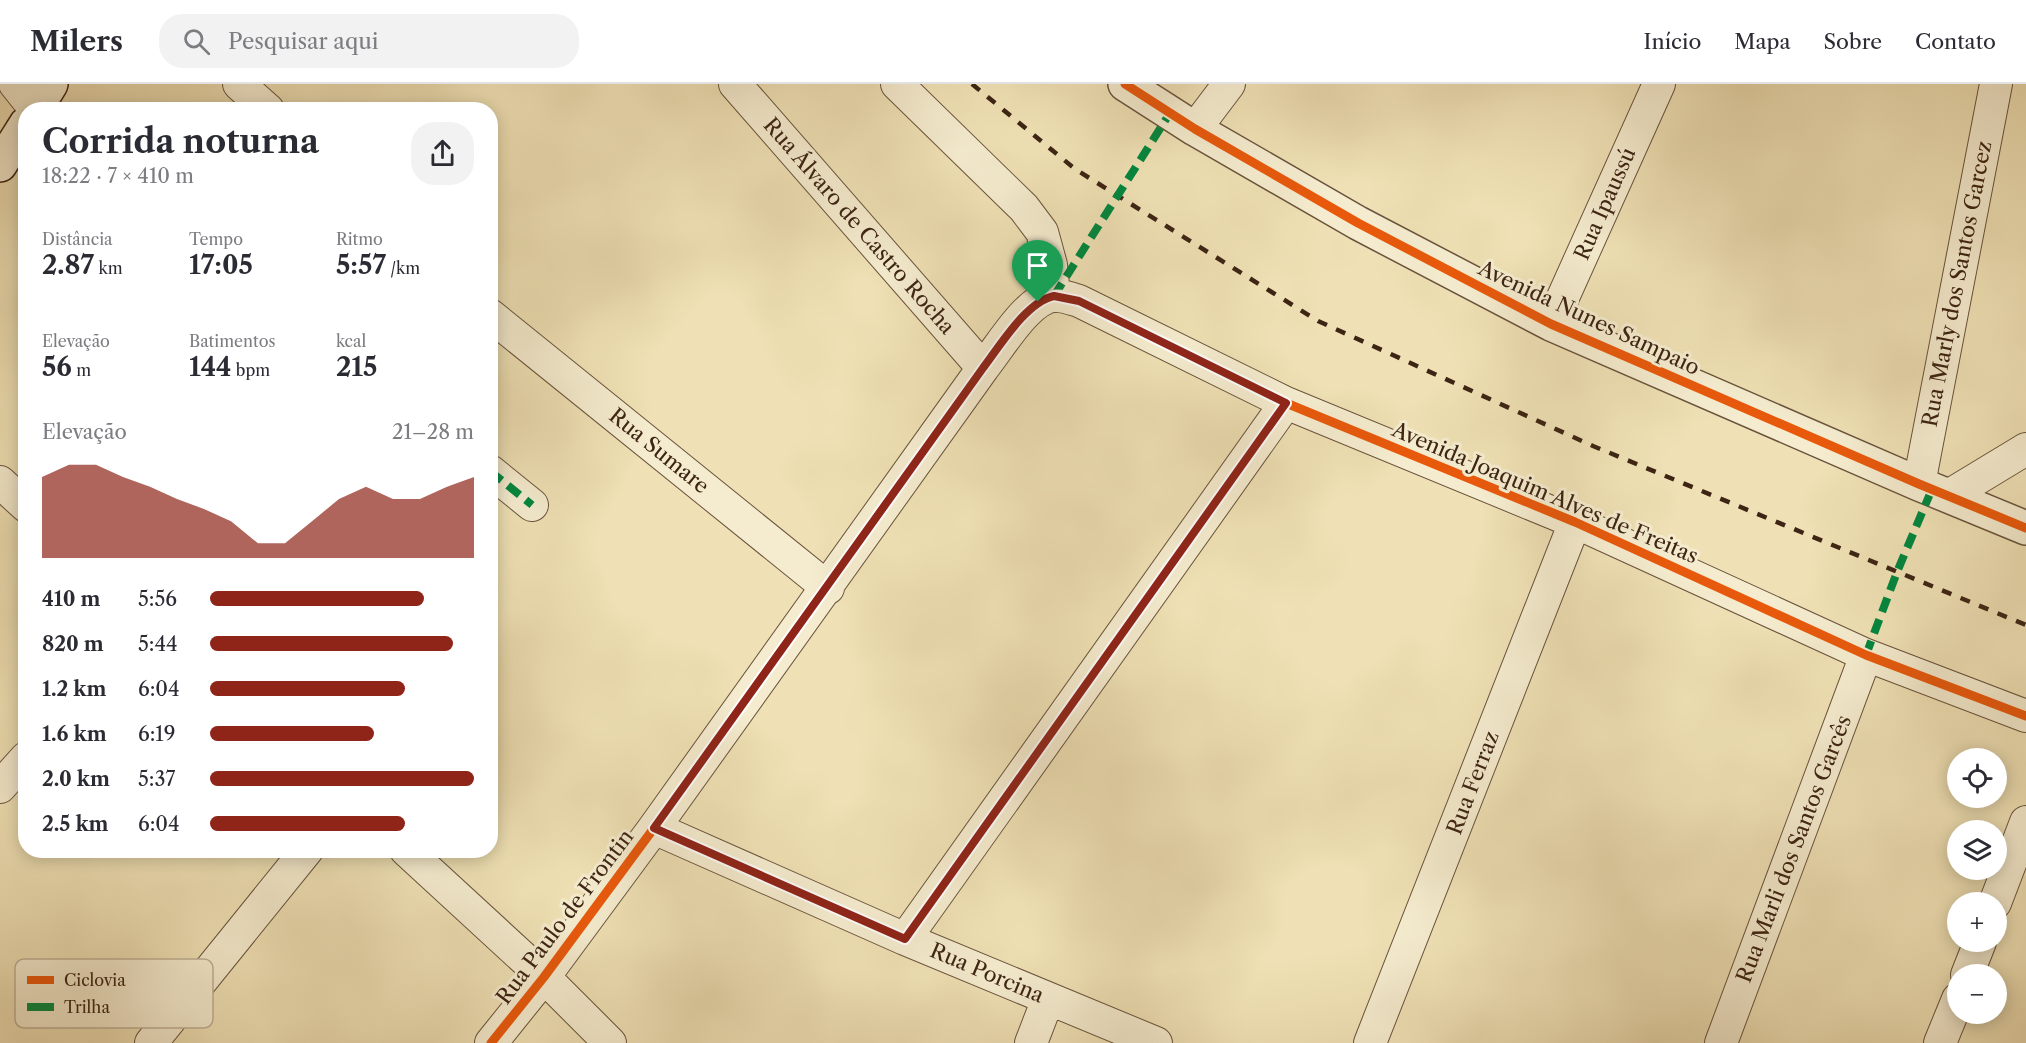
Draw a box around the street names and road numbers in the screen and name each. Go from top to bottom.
street label: Rua Álvaro de Castro Rocha [759,112,961,340]
street label: Rua Marly dos Santos Garcez [1917,139,1997,429]
street label: Rua Ipaussú [1569,143,1641,264]
street label: Avenida Nunes Sampaio [1474,255,1704,380]
street label: Rua Sumare [604,403,714,498]
street label: Avenida Joaquim Alves de Freitas [1388,416,1702,569]
street label: Rua Marli dos Santos Garcês [1731,712,1856,986]
street label: Rua Ferraz [1441,728,1504,838]
street label: Rua Paulo de Frontin [491,824,638,1009]
street label: Rua Porcina [927,937,1049,1008]

